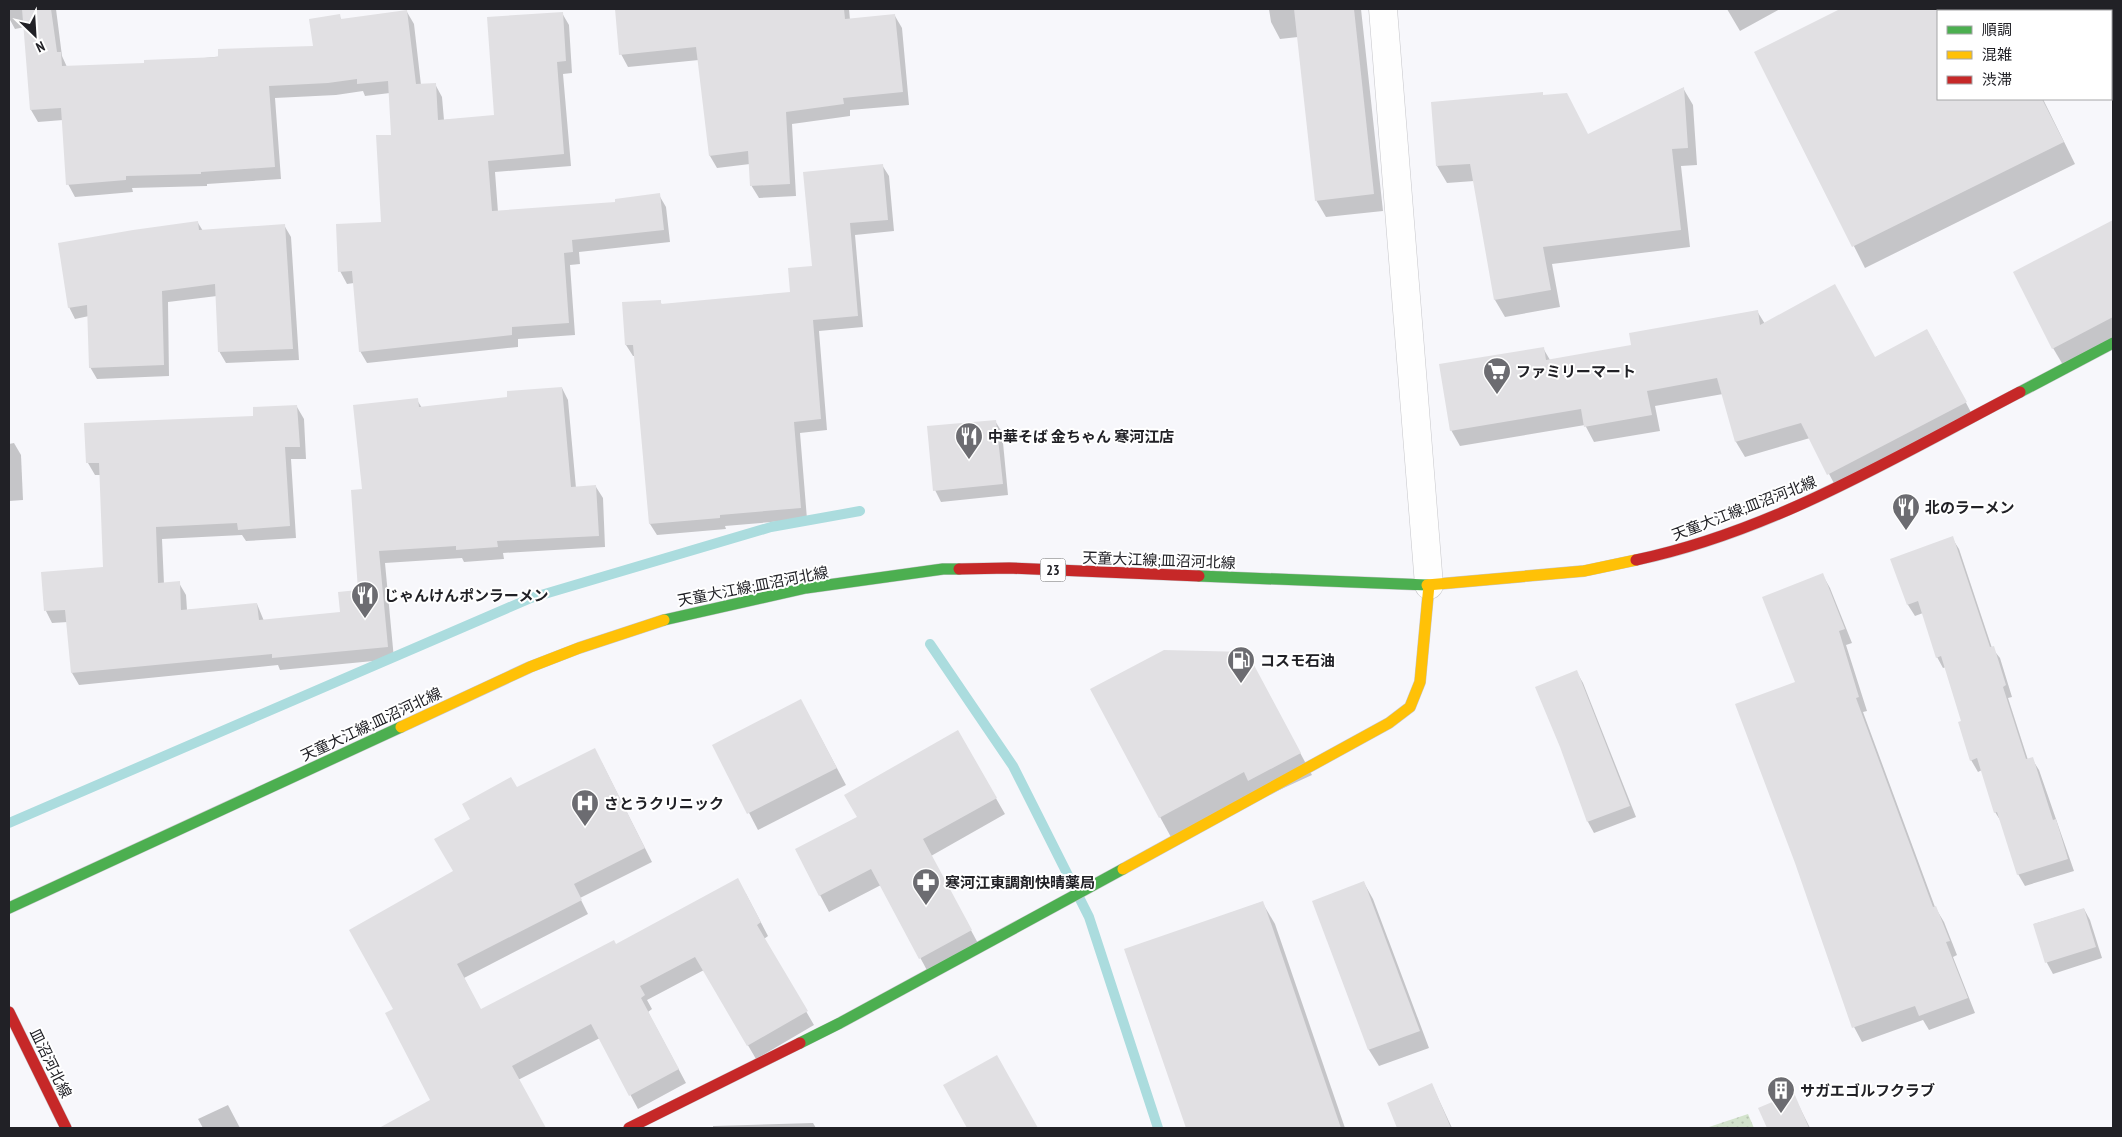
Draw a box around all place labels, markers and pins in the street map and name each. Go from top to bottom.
supermarket icon: ファミリーマート [1482,356,1512,395]
place label: ファミリーマート [1516,362,1636,381]
restaurant icon: 中華そば 金ちゃん 寒河江店 [954,421,984,460]
place label: 中華そば 金ちゃん 寒河江店 [988,427,1174,446]
restaurant icon: 北のラーメン [1891,492,1921,531]
place label: 北のラーメン [1925,498,2014,517]
restaurant icon: じゃんけんポンラーメン [350,580,380,619]
place label: じゃんけんポンラーメン [384,586,548,605]
fuel station icon: コスモ石油 [1226,645,1256,684]
place label: コスモ石油 [1260,651,1335,670]
hospital icon: さとうクリニック [570,788,600,827]
place label: さとうクリニック [604,794,724,813]
pharmacy icon: 寒河江東調剤快晴薬局 [911,867,941,906]
place label: 寒河江東調剤快晴薬局 [945,873,1095,892]
building icon: サガエゴルフクラブ [1766,1075,1796,1114]
place label: サガエゴルフクラブ [1800,1081,1935,1100]

